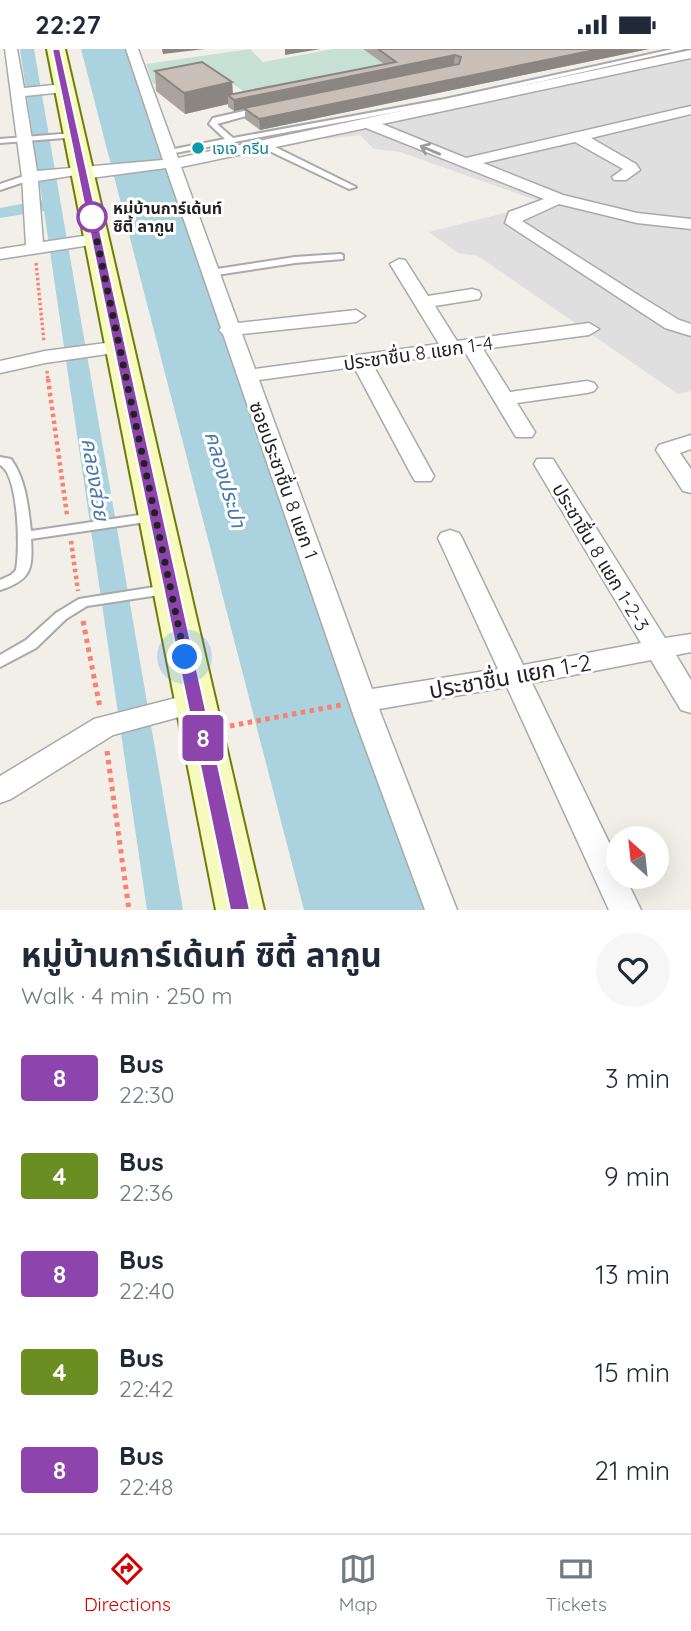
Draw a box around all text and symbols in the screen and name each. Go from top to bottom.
text: 22:27 [35,8,101,41]
place label: เจเจ กรีน [212,138,269,158]
marker: เจเจ กรีน [190,140,206,156]
one-way arrow [419,143,441,156]
place label: หมู่บ้านการ์เด้นท์ ซิตี้ ลากูน [113,198,222,237]
marker: หมู่บ้านการ์เด้นท์ ซิตี้ ลากูน [77,202,107,232]
street label: ประชาชื่น 8 แยก 1-4 [342,330,494,375]
street label: ซอยประชาชื่น 8 แยก 1 [244,398,325,562]
water label: คลองประปา [200,428,253,532]
water label: คลองส่วย [77,436,116,524]
street label: ประชาชื่น 8 แยก 1-2-3 [547,478,656,635]
your location [167,639,202,674]
street label: ประชาชื่น แยก 1-2 [426,647,593,705]
line badge: 8 [180,715,226,761]
text: 8 [196,723,210,753]
north arrow [606,826,668,889]
map controls [606,826,669,889]
button: heart [596,933,670,1007]
text: หมู่บ้านการ์เด้นท์ ซิตี้ ลากูน [21,934,382,975]
text: Walk · 4 min · 250 m [21,981,232,1010]
text: Bus [119,1047,164,1080]
text: 3 min [605,1062,670,1095]
text: 8 [53,1063,66,1093]
text: 22:30 [119,1080,175,1109]
text: Bus [119,1145,164,1178]
text: 9 min [604,1160,670,1193]
text: 4 [52,1161,67,1191]
text: 22:36 [119,1178,173,1207]
text: Bus [119,1243,164,1276]
text: 13 min [595,1258,670,1291]
text: 8 [53,1259,66,1289]
text: 22:40 [119,1276,175,1305]
text: Bus [119,1341,164,1374]
text: 15 min [595,1356,670,1389]
text: 4 [52,1357,67,1387]
text: 22:42 [119,1374,174,1403]
text: Bus [119,1439,164,1472]
text: 21 min [595,1454,670,1487]
text: 8 [53,1455,66,1485]
text: 22:48 [119,1472,173,1501]
tab: Directions [84,1550,171,1616]
tab: Map [339,1550,378,1616]
tab: Tickets [545,1550,607,1616]

